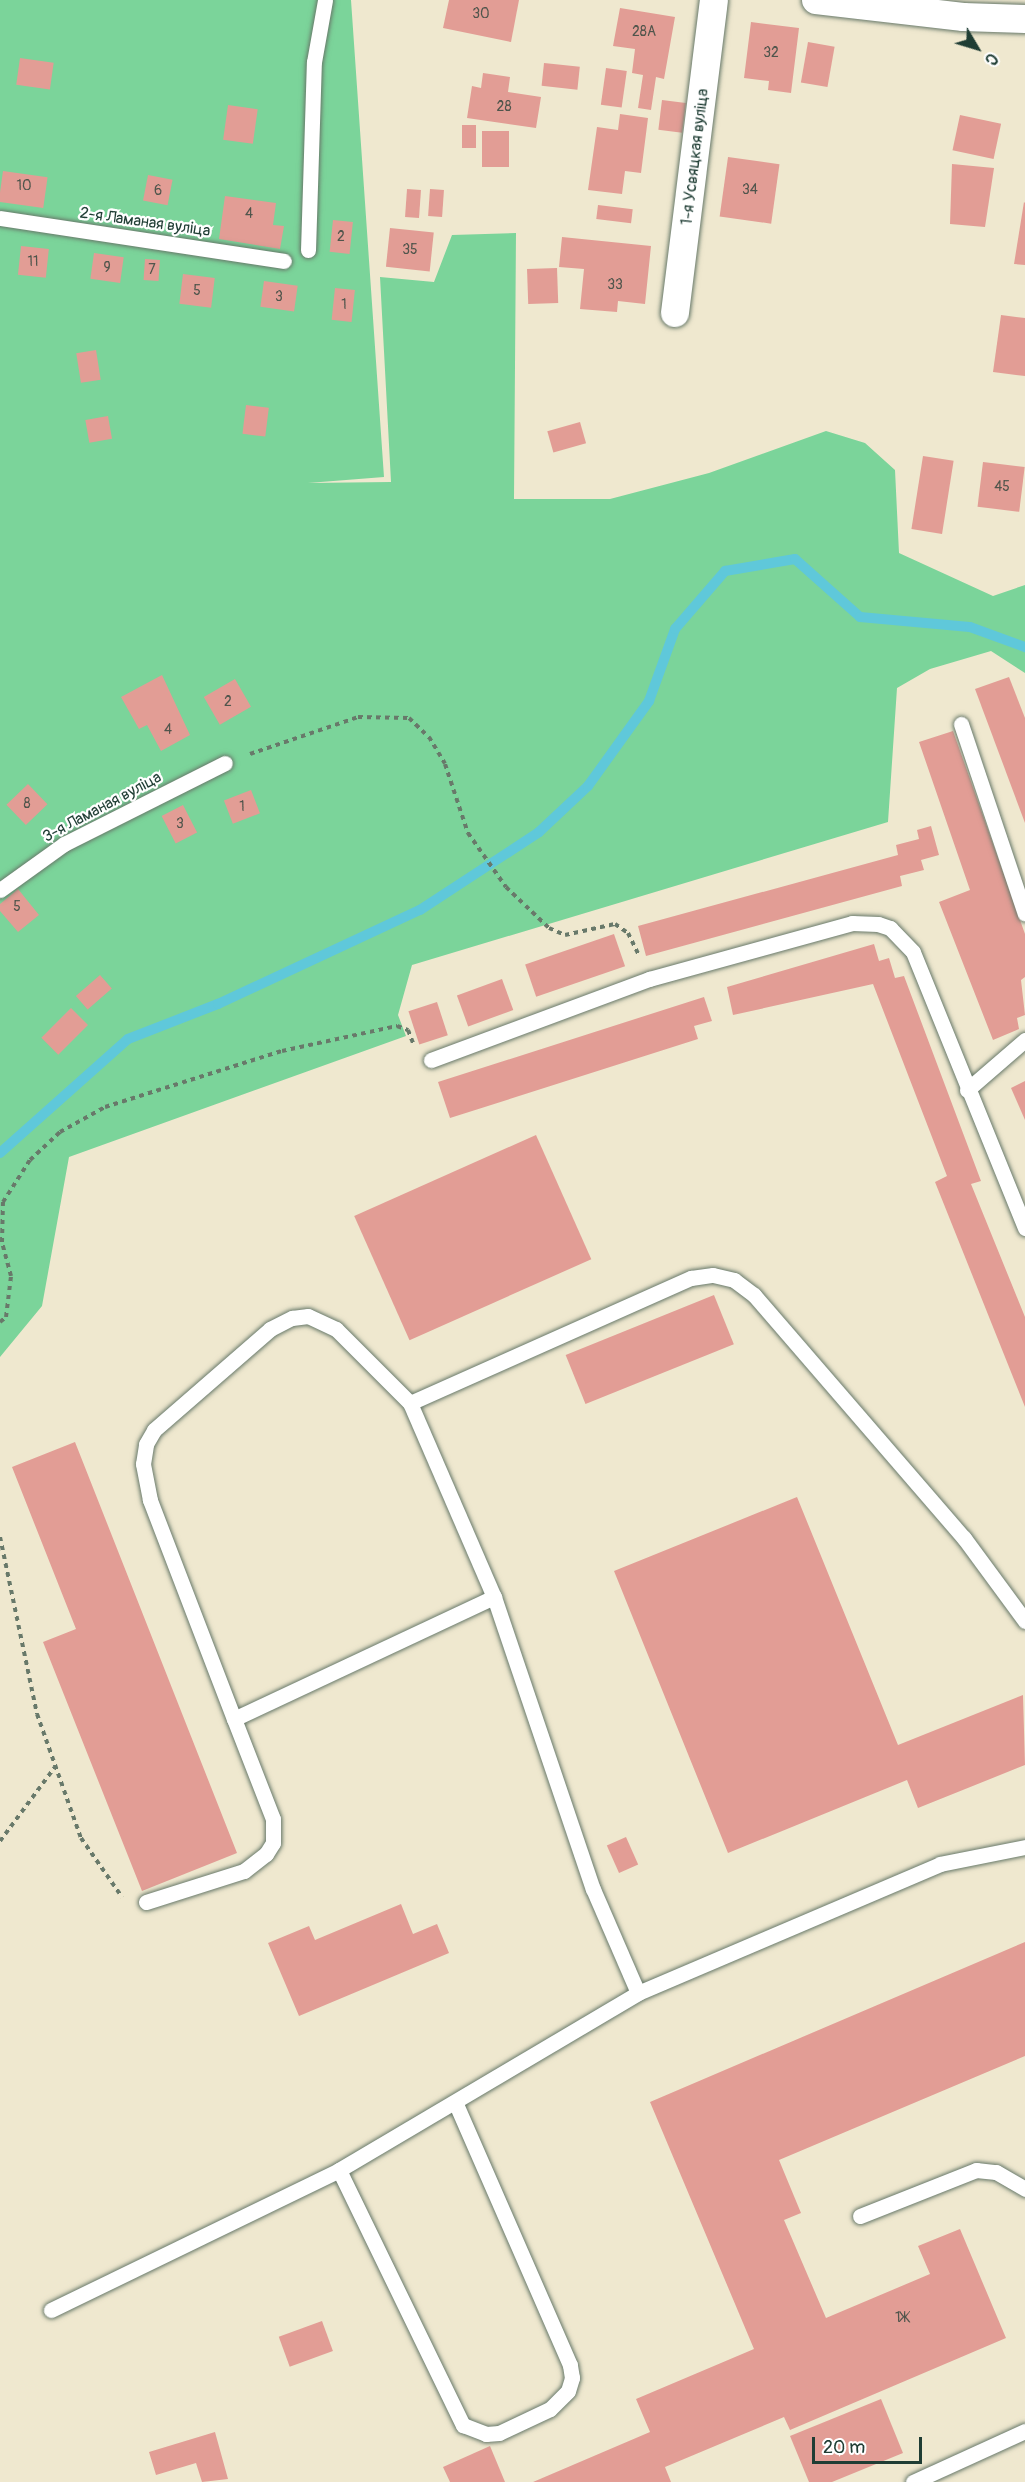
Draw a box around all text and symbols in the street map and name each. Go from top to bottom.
house number: 30 [472,6,490,22]
north arrow [947,18,1007,78]
house number: 28А [632,24,656,40]
house number: 32 [763,45,779,61]
text: С [980,49,1002,69]
street label: 1-я Усвяцкая вуліца [677,88,713,226]
house number: 28 [497,99,511,115]
house number: 10 [16,178,32,194]
house number: 34 [742,182,758,198]
house number: 6 [154,183,162,199]
street label: 2-я Ламаная вуліца [78,203,212,241]
house number: 4 [245,206,253,222]
house number: 2 [337,229,345,245]
house number: 35 [402,242,418,258]
house number: 11 [28,254,38,270]
house number: 9 [103,260,111,276]
house number: 7 [148,262,156,278]
house number: 33 [607,277,623,293]
house number: 5 [193,283,201,299]
house number: 3 [275,289,283,305]
house number: 1 [341,297,347,313]
house number: 45 [994,479,1010,495]
house number: 2 [224,694,232,710]
house number: 4 [164,722,172,738]
street label: 3-я Ламаная вуліца [39,768,165,846]
house number: 8 [23,796,31,812]
house number: 1 [239,799,245,815]
house number: 3 [176,816,184,832]
house number: 5 [13,899,21,915]
house number: 1Ж [895,2310,909,2326]
scale bar [815,2425,924,2463]
text: 20 m [823,2436,865,2459]

